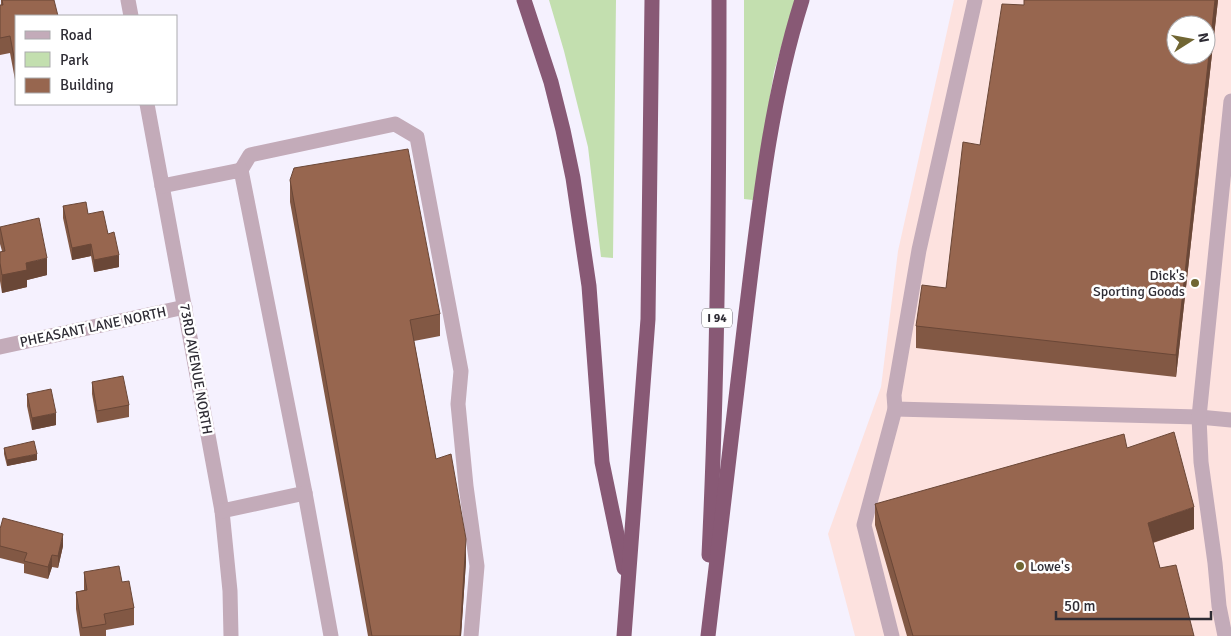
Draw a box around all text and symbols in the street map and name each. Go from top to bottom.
legend [15,15,178,105]
north arrow [1166,15,1216,65]
text: Road [60,26,92,44]
text: N [1194,31,1213,44]
text: Park [60,51,89,69]
text: Building [60,76,114,94]
place label: Dick's Sporting Goods [1093,267,1185,300]
marker: Dick's Sporting Goods [1189,277,1201,289]
street label: 73RD AVENUE NORTH [176,302,216,436]
street label: PHEASANT LANE NORTH [18,303,168,351]
road number: I 94 [702,308,732,328]
place label: Lowe's [1030,558,1070,575]
marker: Lowe's [1014,560,1026,572]
scale bar [1056,588,1211,620]
text: 50 m [1064,597,1095,615]

